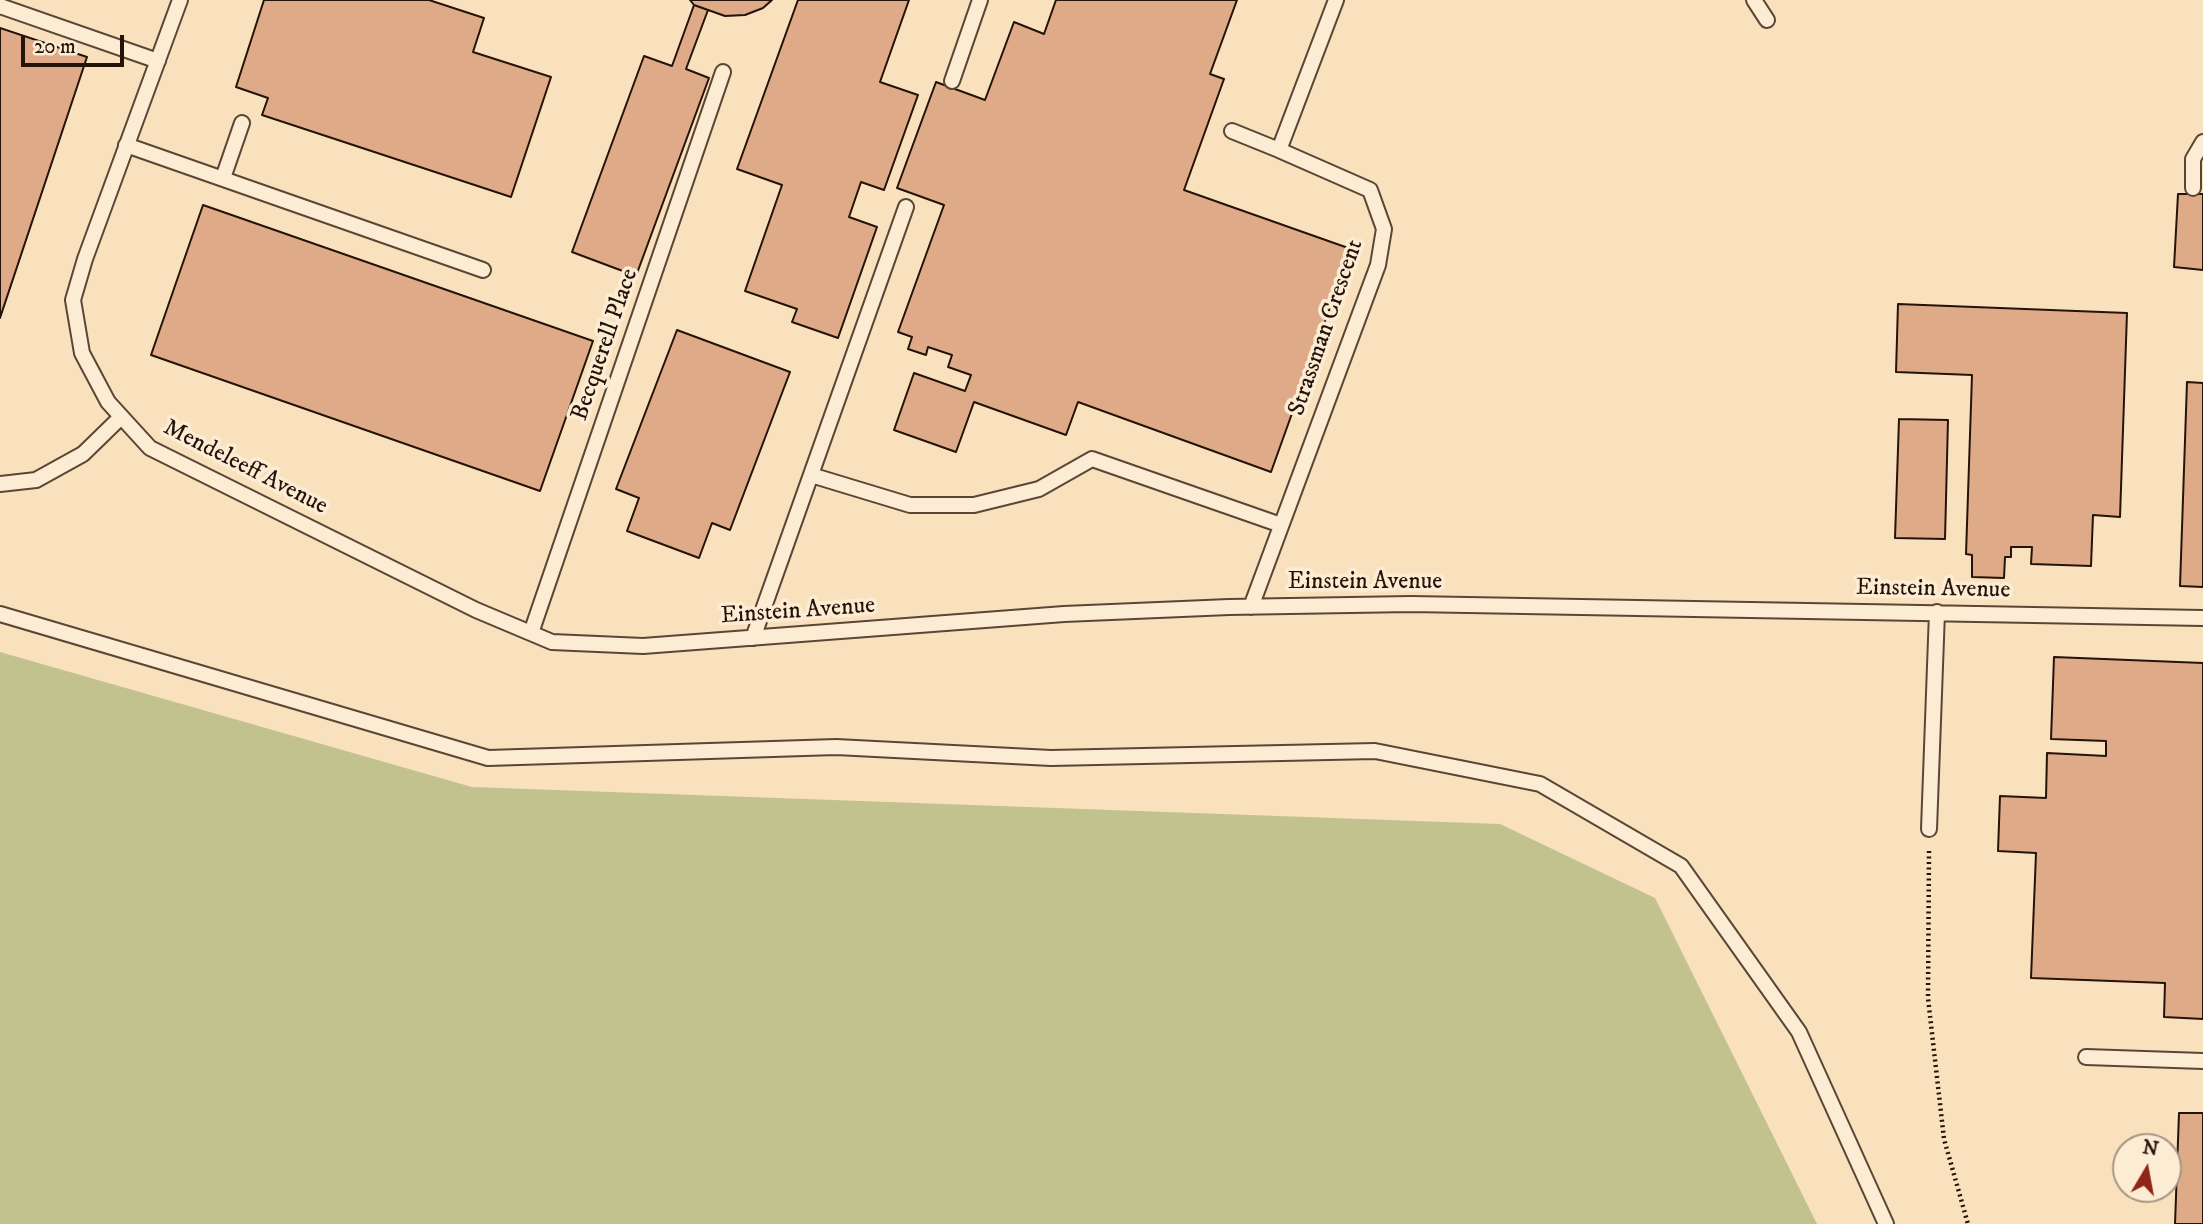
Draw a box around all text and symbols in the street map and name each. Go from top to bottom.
scale bar [24,21,128,65]
text: 20 m [34,34,76,60]
street label: Strassman Crescent [1283,236,1371,420]
street label: Becquerell Place [567,265,645,425]
street label: Mendeleeff Avenue [158,414,332,522]
street label: Einstein Avenue [1288,569,1442,597]
street label: Einstein Avenue [1856,574,2010,606]
street label: Einstein Avenue [720,592,876,632]
north arrow [2112,1133,2182,1203]
text: N [2141,1136,2160,1161]

